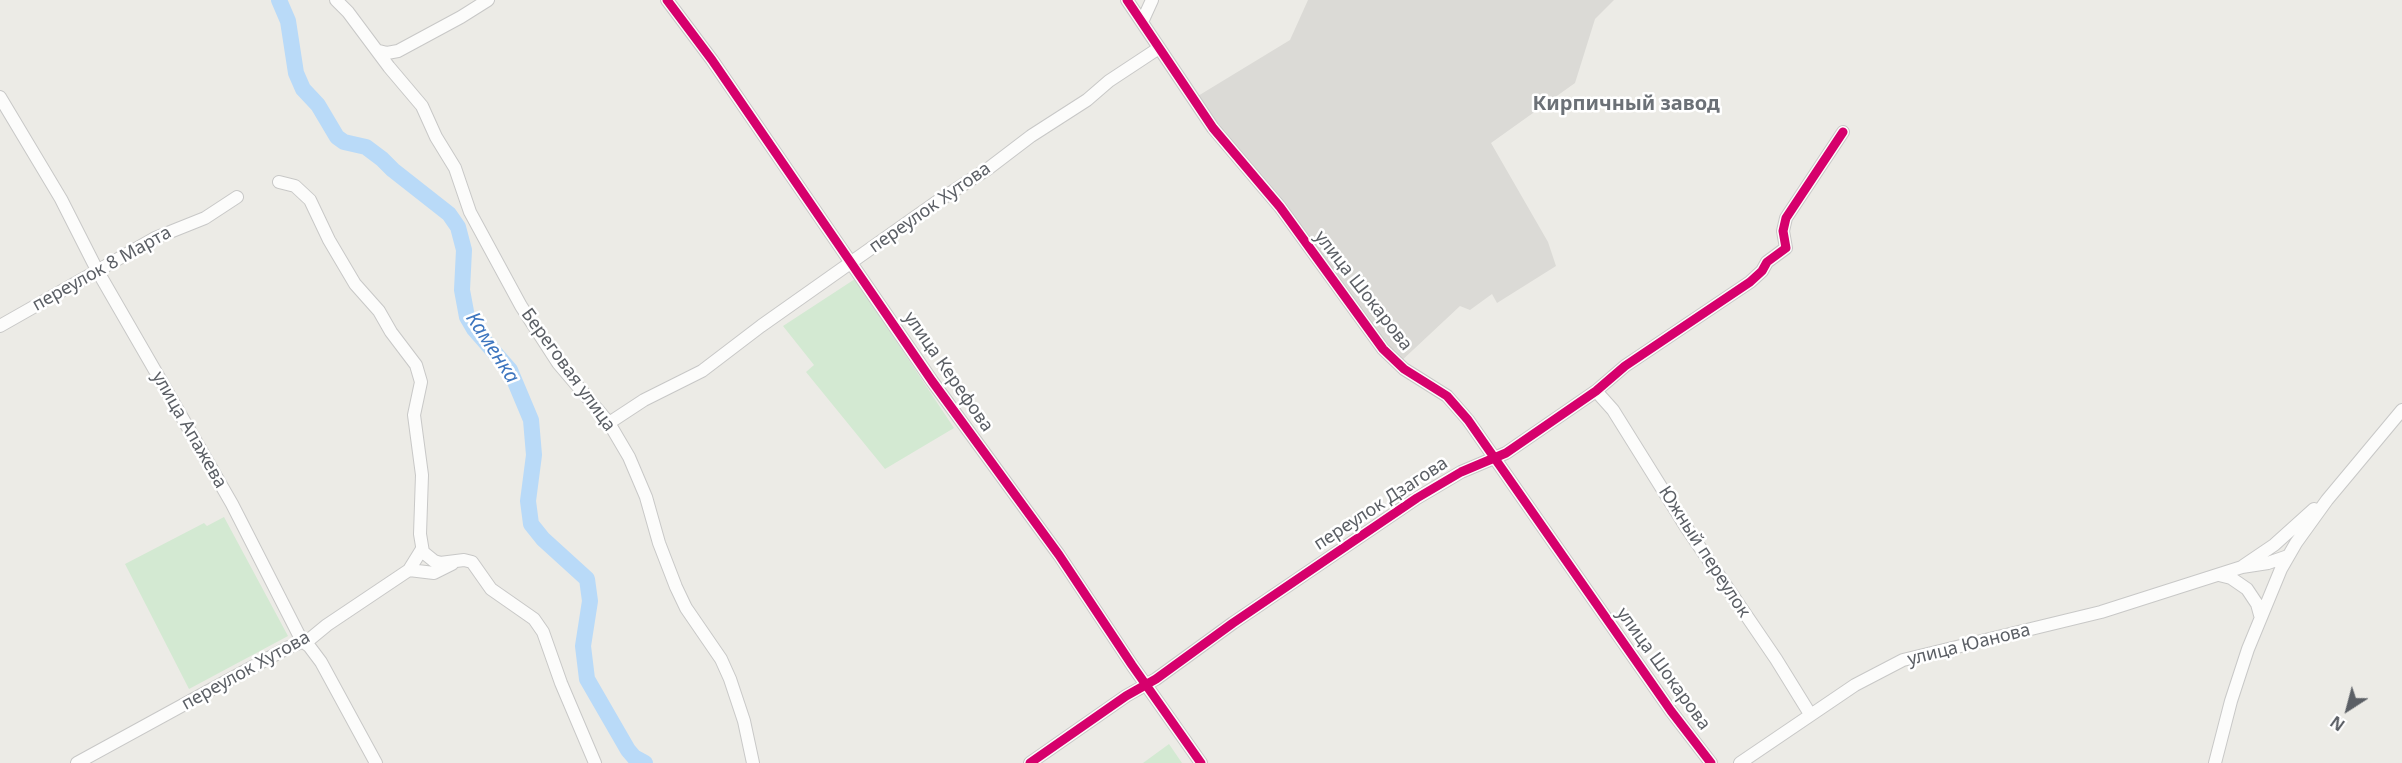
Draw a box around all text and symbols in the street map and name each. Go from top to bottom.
district label: Кирпичный завод [1532,92,1720,116]
street label: переулок Хутова [865,158,995,258]
street label: переулок 8 Марта [29,222,175,316]
street label: улица Шокарова [1310,227,1416,355]
street label: Береговая улица [516,304,620,436]
water label: Каменка [460,308,524,388]
street label: улица Керефова [899,308,997,436]
street label: улица Апажева [147,368,231,492]
street label: переулок Дзагова [1310,453,1452,555]
street label: Южный переулок [1654,482,1754,622]
street label: улица Шокарова [1611,604,1715,734]
street label: улица Юанова [1905,619,2033,671]
street label: переулок Хутова [178,627,314,715]
north arrow [2318,679,2378,739]
text: N [2326,711,2349,736]

